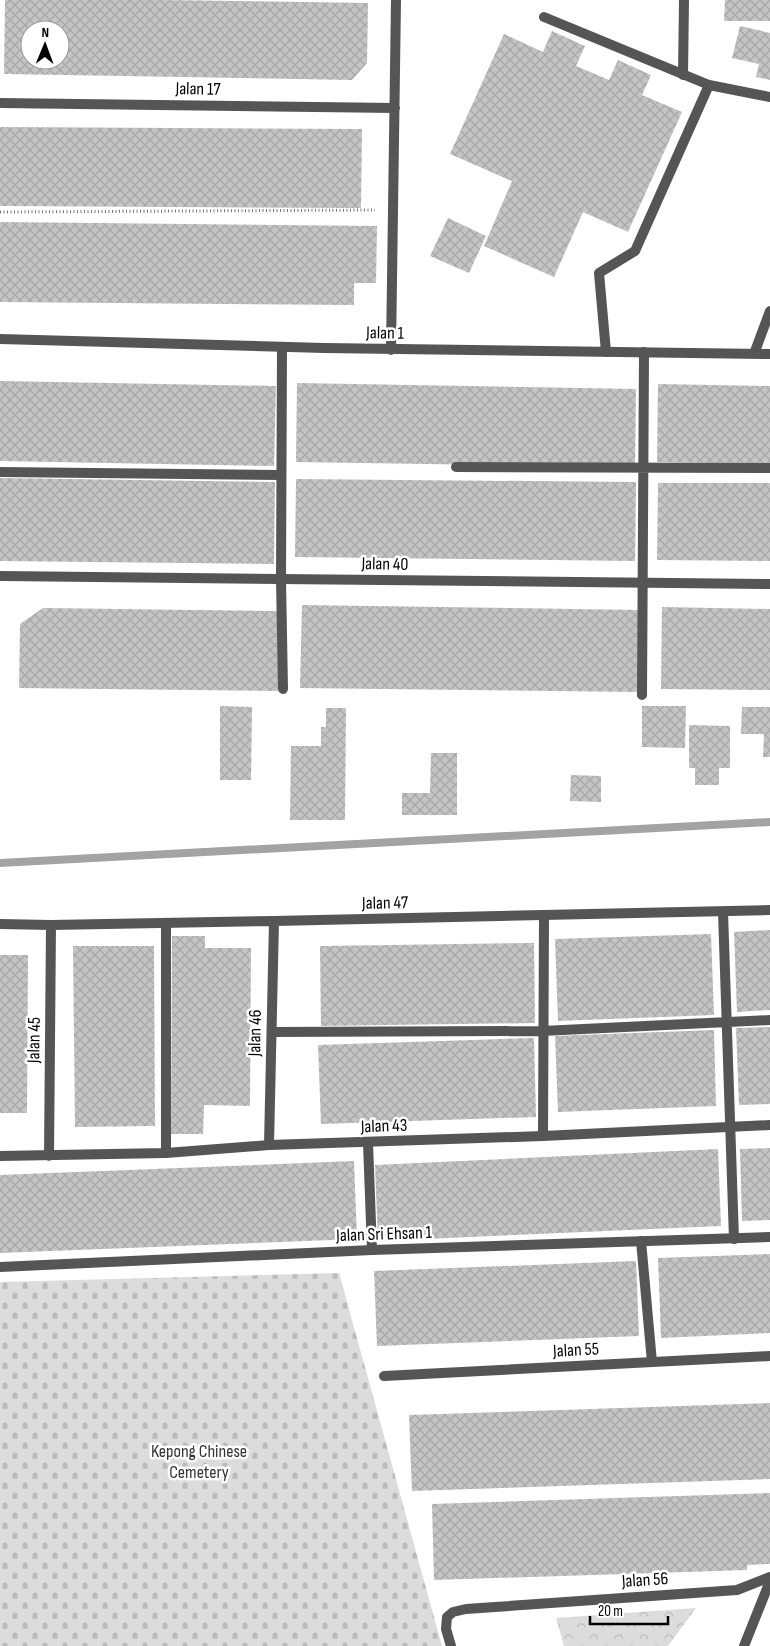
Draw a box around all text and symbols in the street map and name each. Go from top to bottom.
north arrow [20,20,70,70]
text: N [41,24,49,41]
street label: Jalan 17 [174,78,221,100]
street label: Jalan 1 [365,322,405,344]
street label: Jalan 40 [360,553,409,575]
street label: Jalan 47 [361,892,409,914]
street label: Jalan 46 [244,1009,266,1058]
street label: Jalan 45 [23,1017,45,1064]
street label: Jalan 43 [359,1115,408,1137]
street label: Jalan Sri Ehsan 1 [335,1222,433,1246]
street label: Jalan 55 [552,1338,599,1362]
park label: Kepong Chinese Cemetery [151,1441,247,1483]
street label: Jalan 56 [620,1568,669,1592]
scale bar [590,1594,668,1626]
text: 20 m [598,1602,623,1621]

